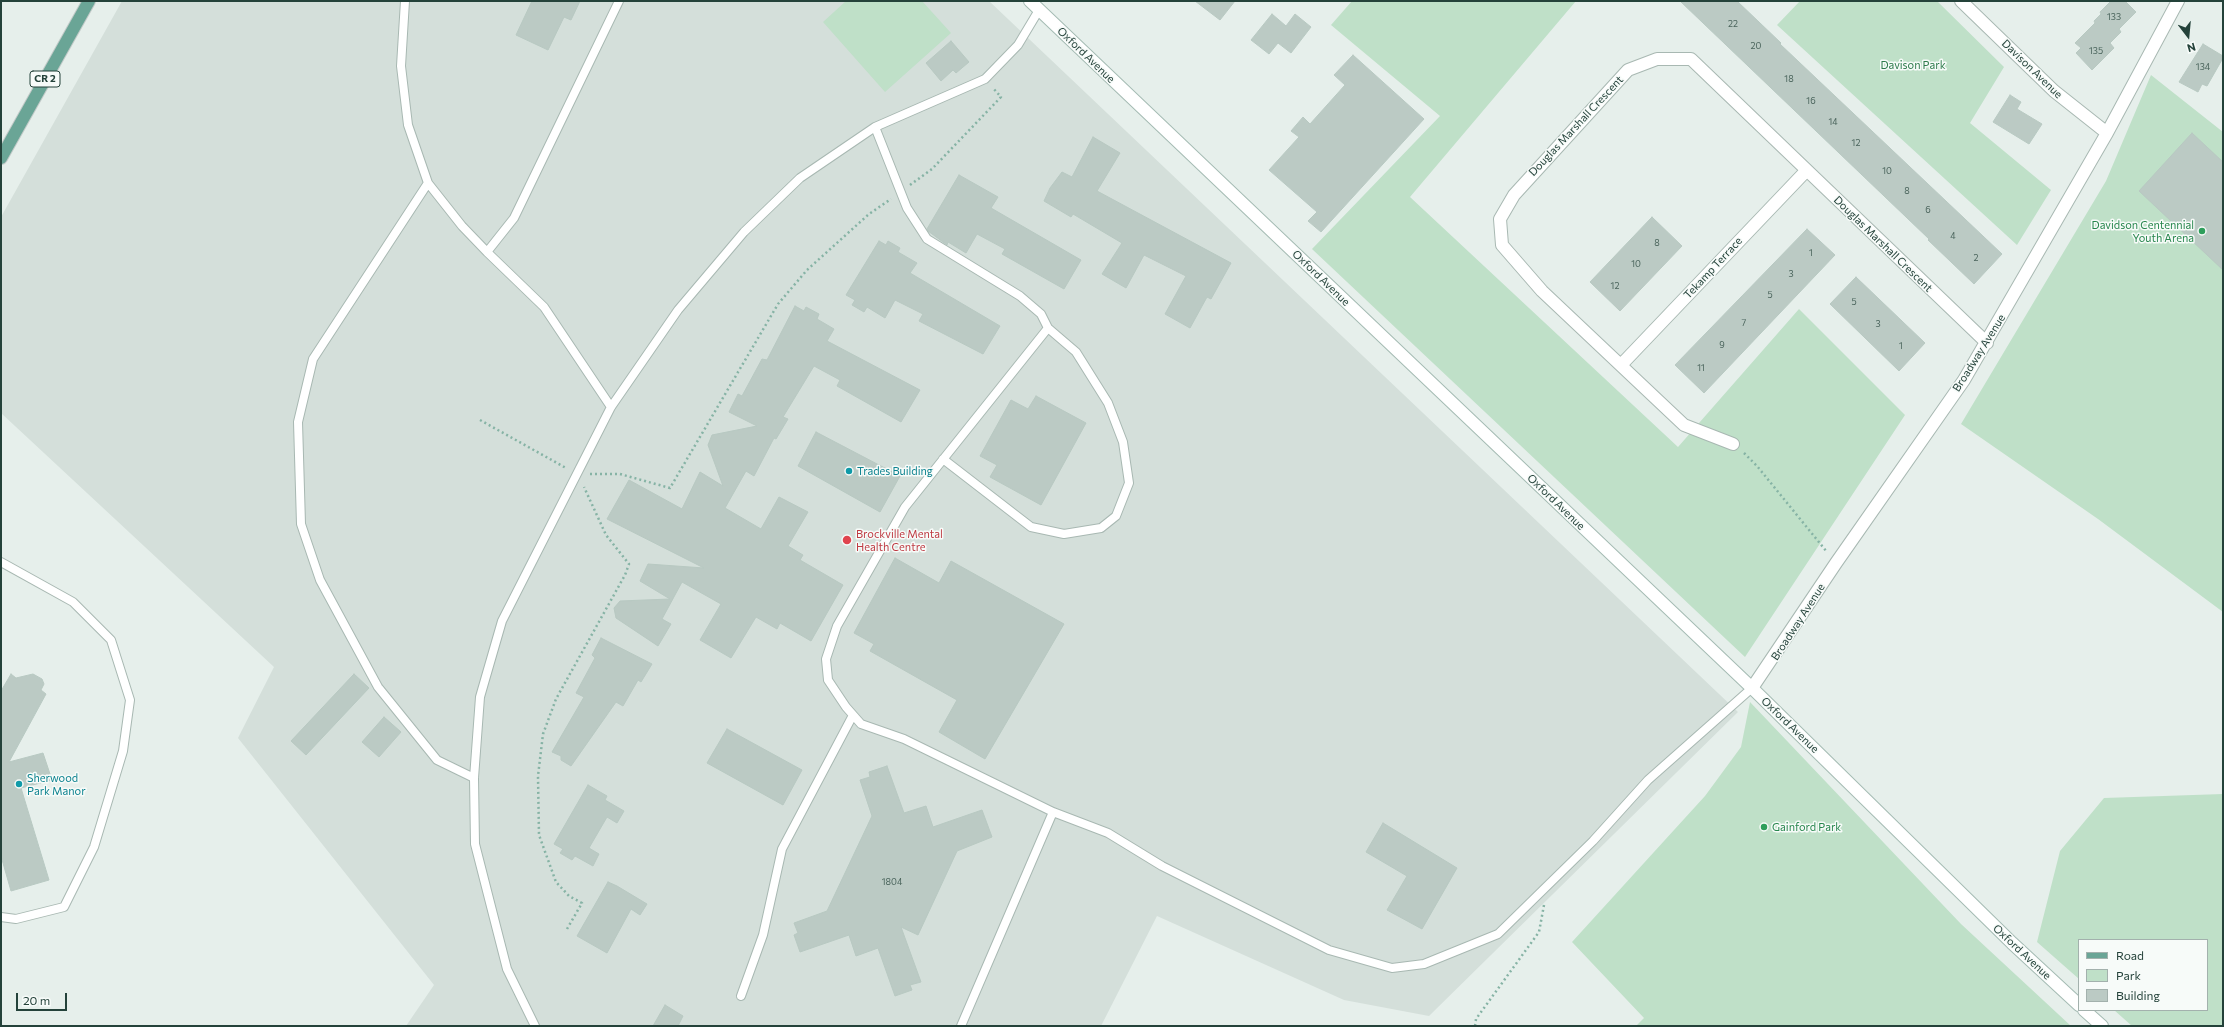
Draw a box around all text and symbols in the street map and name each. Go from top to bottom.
house number: 133 [2107,12,2121,22]
north arrow [2168,16,2208,56]
house number: 22 [1728,19,1738,29]
street label: Oxford Avenue [1055,24,1117,86]
street label: Davison Avenue [1999,37,2065,101]
house number: 20 [1751,41,1761,51]
text: N [2186,41,2197,55]
house number: 135 [2089,46,2103,56]
park label: Davison Park [1880,58,1946,72]
house number: 134 [2196,62,2210,72]
road number: CR 2 [30,71,60,87]
street label: Douglas Marshall Crescent [1526,73,1626,179]
house number: 18 [1784,74,1794,84]
house number: 16 [1806,96,1816,106]
house number: 14 [1828,117,1838,127]
house number: 12 [1852,138,1860,148]
house number: 10 [1882,166,1892,176]
house number: 8 [1904,186,1910,196]
street label: Douglas Marshall Crescent [1831,193,1935,295]
house number: 6 [1925,205,1931,215]
place label: Davidson Centennial Youth Arena [2092,218,2194,244]
marker: Davidson Centennial Youth Arena [2197,226,2207,236]
house number: 4 [1950,231,1956,241]
street label: Tekamp Terrace [1681,234,1745,302]
house number: 8 [1654,238,1660,248]
street label: Oxford Avenue [1290,247,1352,309]
house number: 1 [1809,248,1813,258]
house number: 2 [1974,253,1978,263]
house number: 10 [1631,259,1641,269]
house number: 3 [1788,269,1794,279]
house number: 12 [1611,281,1619,291]
house number: 5 [1767,290,1773,300]
house number: 5 [1851,297,1857,307]
street label: Broadway Avenue [1950,312,2008,394]
house number: 7 [1742,318,1746,328]
house number: 3 [1875,319,1881,329]
house number: 9 [1719,340,1725,350]
house number: 1 [1899,341,1903,351]
house number: 11 [1697,363,1705,373]
place label: Trades Building [857,464,933,478]
marker: Trades Building [844,466,854,476]
street label: Oxford Avenue [1525,471,1587,533]
place label: Brockville Mental Health Centre [856,527,943,553]
marker: Brockville Mental Health Centre [841,534,853,546]
street label: Broadway Avenue [1768,581,1828,663]
street label: Oxford Avenue [1759,694,1821,756]
place label: Sherwood Park Manor [27,771,86,797]
marker: Sherwood Park Manor [14,779,24,789]
place label: Gainford Park [1772,820,1841,834]
marker: Gainford Park [1759,822,1769,832]
house number: 1804 [882,877,902,887]
street label: Oxford Avenue [1990,922,2054,982]
legend [2078,939,2208,1011]
text: Road [2116,948,2144,962]
text: Park [2116,968,2141,982]
scale bar [18,985,69,1011]
text: Building [2116,988,2160,1002]
text: 20 m [23,993,50,1007]

